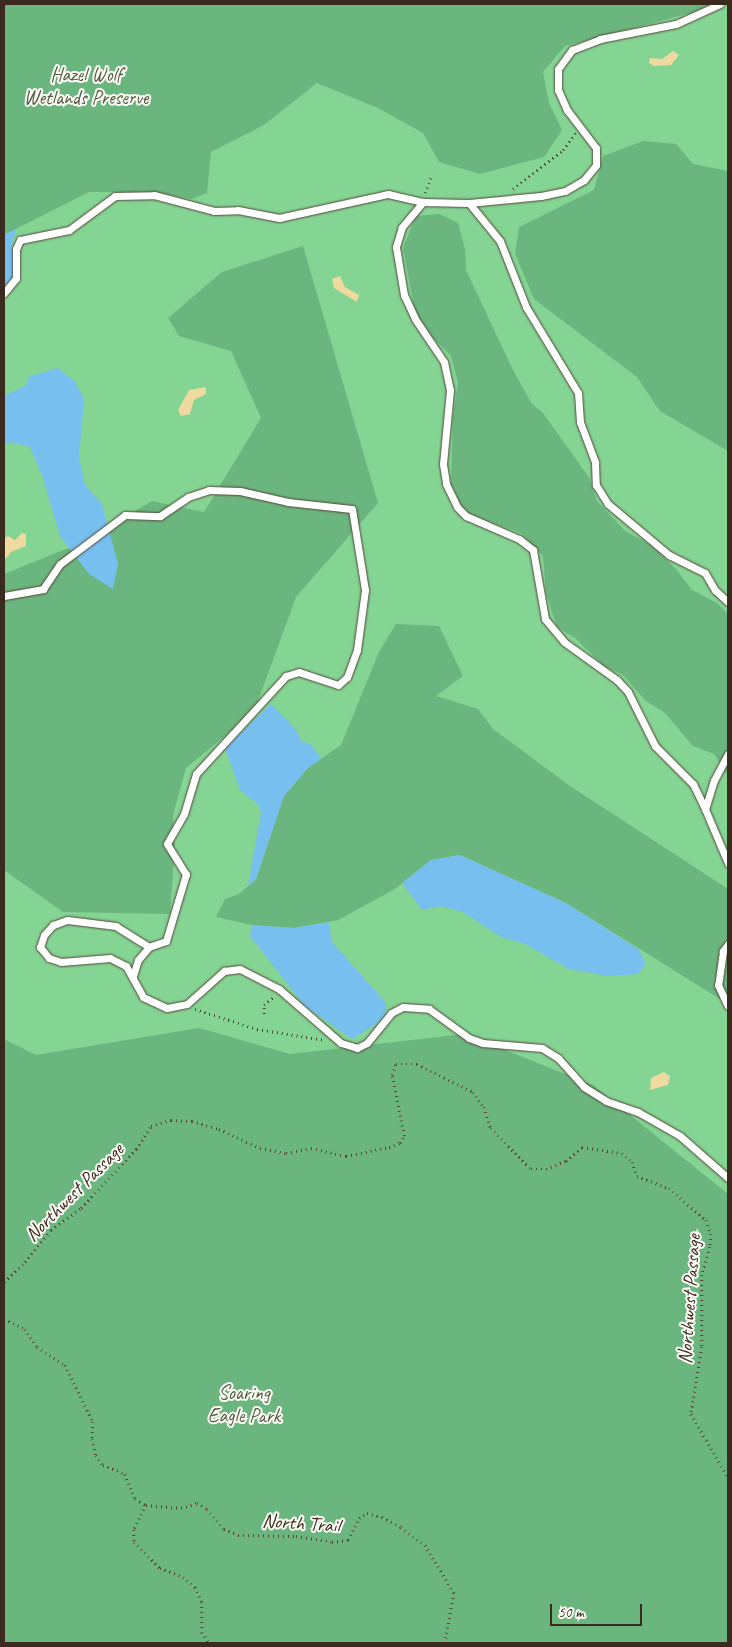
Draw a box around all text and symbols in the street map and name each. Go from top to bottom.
park label: Hazel Wolf Wetlands Preserve [24,63,148,110]
street label: Northwest Passage [20,1138,128,1246]
street label: Northwest Passage [673,1234,705,1364]
park label: Soaring Eagle Park [208,1380,280,1427]
street label: North Trail [262,1508,340,1538]
scale bar [552,1594,644,1626]
text: 50 m [558,1603,584,1622]

